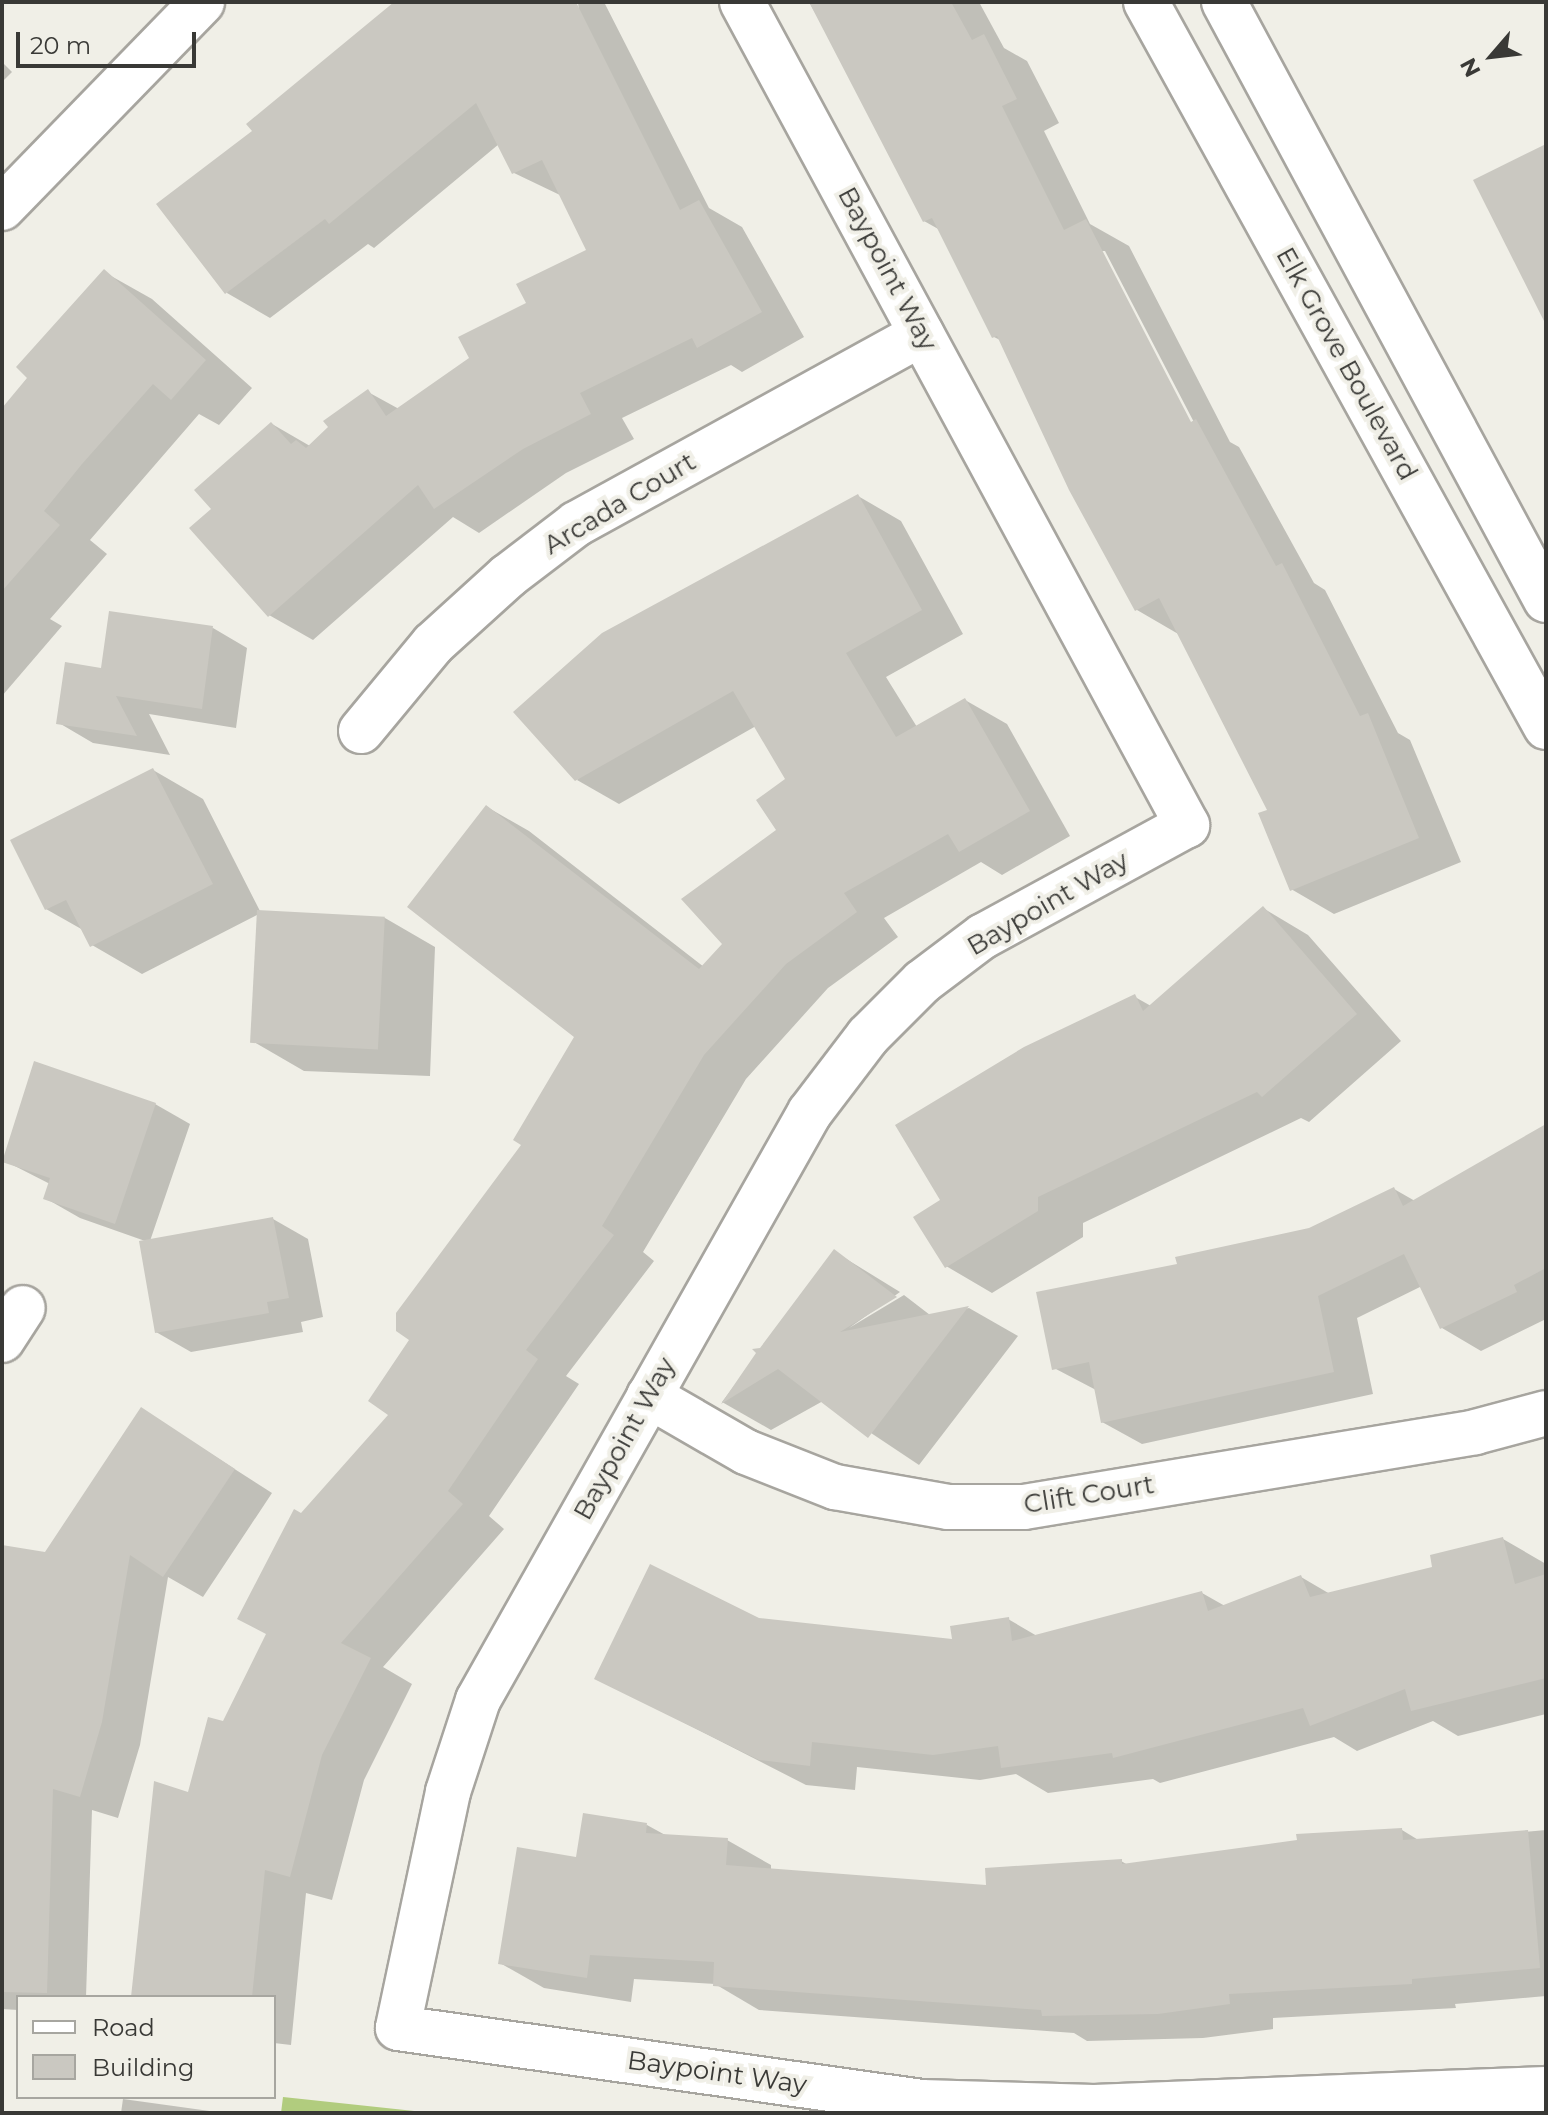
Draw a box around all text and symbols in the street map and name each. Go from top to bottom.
scale bar [20,16,200,66]
north arrow [1452,16,1532,96]
text: 20 m [30,31,91,60]
text: N [1454,53,1486,82]
street label: Baypoint Way [831,182,943,356]
street label: Elk Grove Boulevard [1269,242,1423,486]
street label: Arcada Court [538,446,702,562]
street label: Baypoint Way [962,845,1134,963]
street label: Baypoint Way [568,1352,682,1526]
street label: Clift Court [1022,1469,1156,1521]
legend [16,1995,276,2099]
text: Road [92,2013,155,2042]
street label: Baypoint Way [625,2045,809,2101]
text: Building [92,2053,195,2082]

